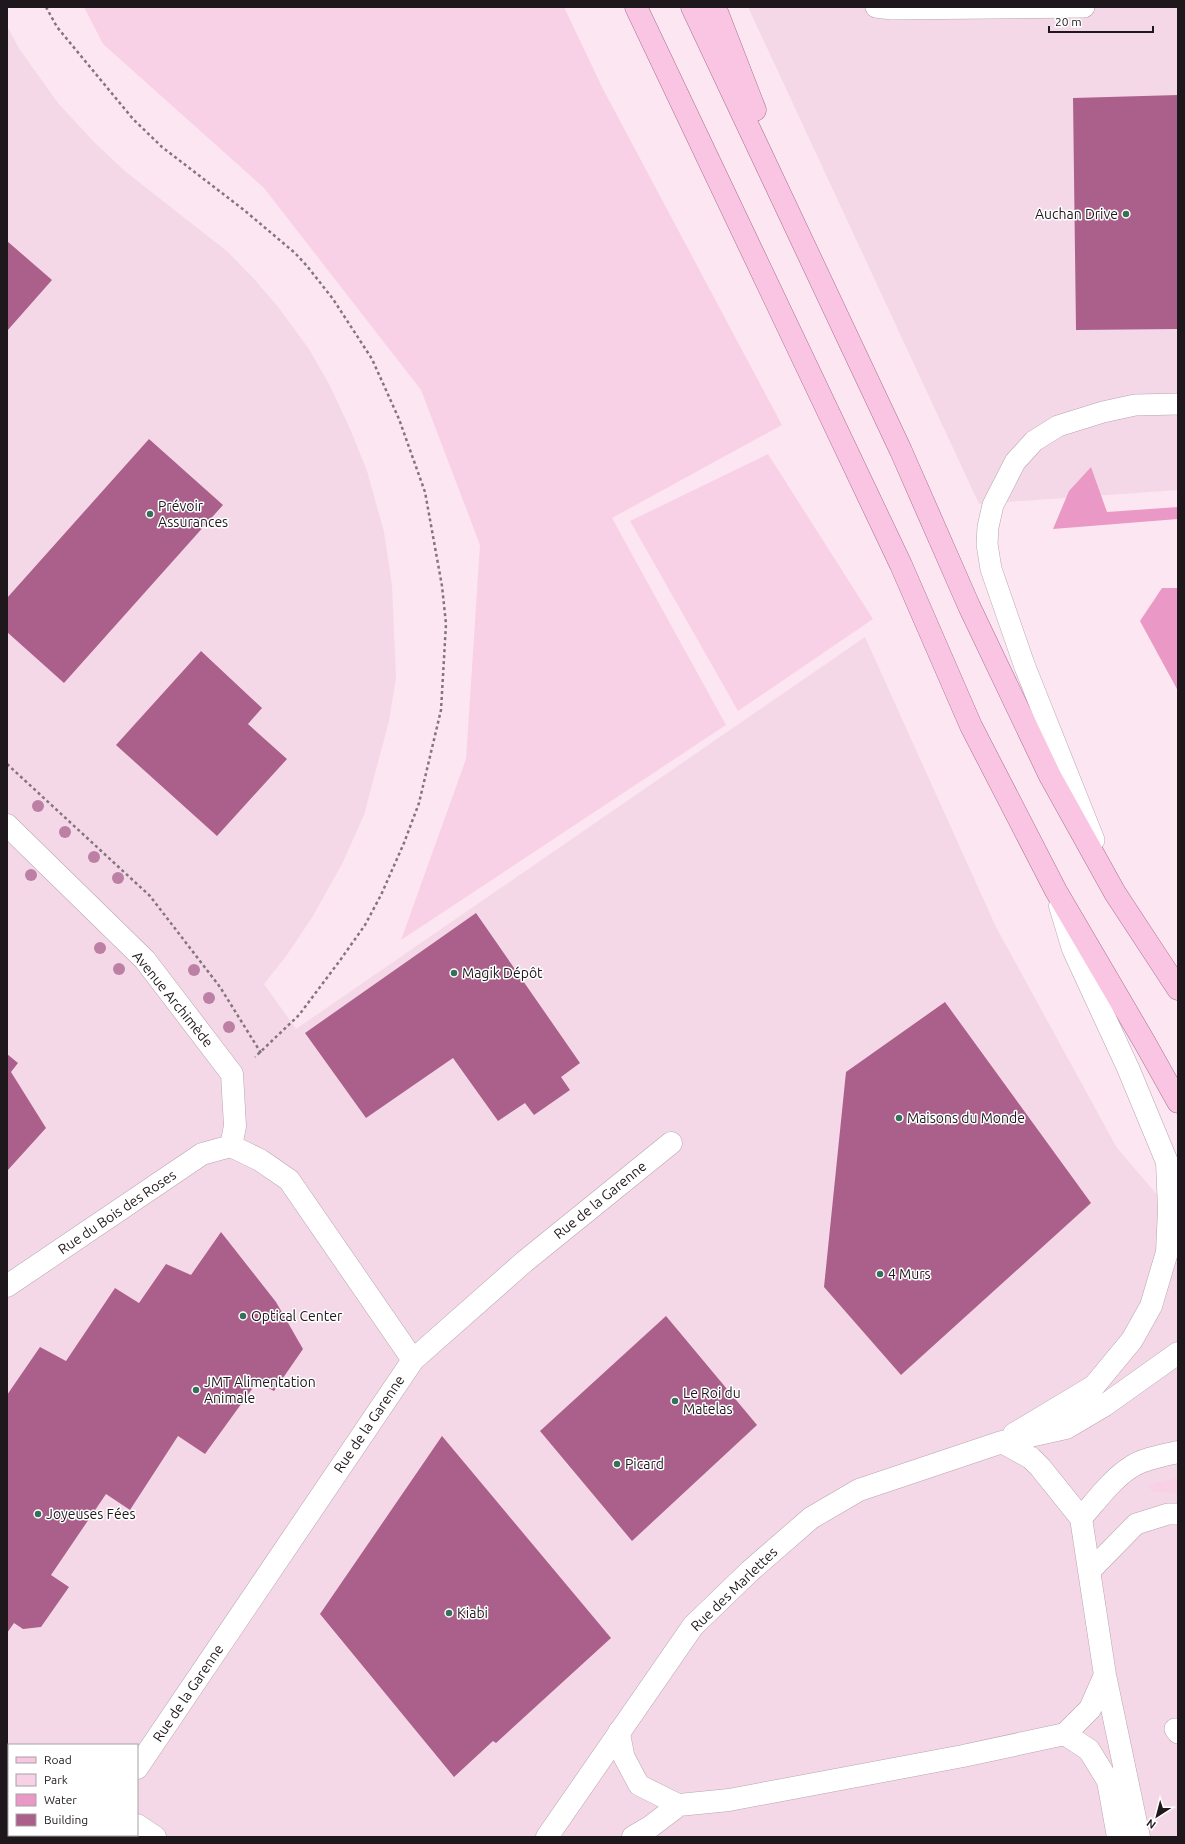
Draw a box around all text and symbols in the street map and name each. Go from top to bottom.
scale bar [1049,8,1153,34]
text: 20 m [1055,15,1082,28]
place label: Auchan Drive [1035,206,1118,222]
marker: Auchan Drive [1121,209,1131,219]
place label: Prévoir Assurances [158,498,228,530]
marker: Prévoir Assurances [145,509,155,519]
street label: Avenue Archimède [130,948,216,1050]
place label: Magik Dépôt [462,965,543,981]
marker: Magik Dépôt [449,968,459,978]
place label: Maisons du Monde [907,1110,1025,1126]
marker: Maisons du Monde [894,1113,904,1123]
street label: Rue de la Garenne [551,1158,649,1242]
street label: Rue du Bois des Roses [55,1167,179,1257]
place label: 4 Murs [888,1266,931,1282]
marker: 4 Murs [875,1269,885,1279]
place label: Optical Center [251,1308,343,1324]
marker: Optical Center [238,1311,248,1321]
street label: Rue de la Garenne [330,1372,408,1476]
place label: JMT Alimentation Animale [204,1374,316,1406]
marker: JMT Alimentation Animale [191,1385,201,1395]
place label: Le Roi du Matelas [683,1385,741,1417]
marker: Le Roi du Matelas [670,1396,680,1406]
place label: Picard [625,1456,664,1472]
marker: Picard [612,1459,622,1469]
place label: Joyeuses Fées [46,1506,135,1522]
marker: Joyeuses Fées [33,1509,43,1519]
street label: Rue des Marlettes [688,1544,780,1634]
place label: Kiabi [457,1605,488,1621]
marker: Kiabi [444,1608,454,1618]
street label: Rue de la Garenne [149,1641,227,1745]
legend [8,1744,138,1836]
text: Road [44,1753,72,1766]
text: Park [44,1773,68,1786]
text: Water [44,1793,77,1806]
north arrow [1137,1796,1177,1836]
text: Building [44,1813,88,1826]
text: N [1144,1817,1158,1831]

